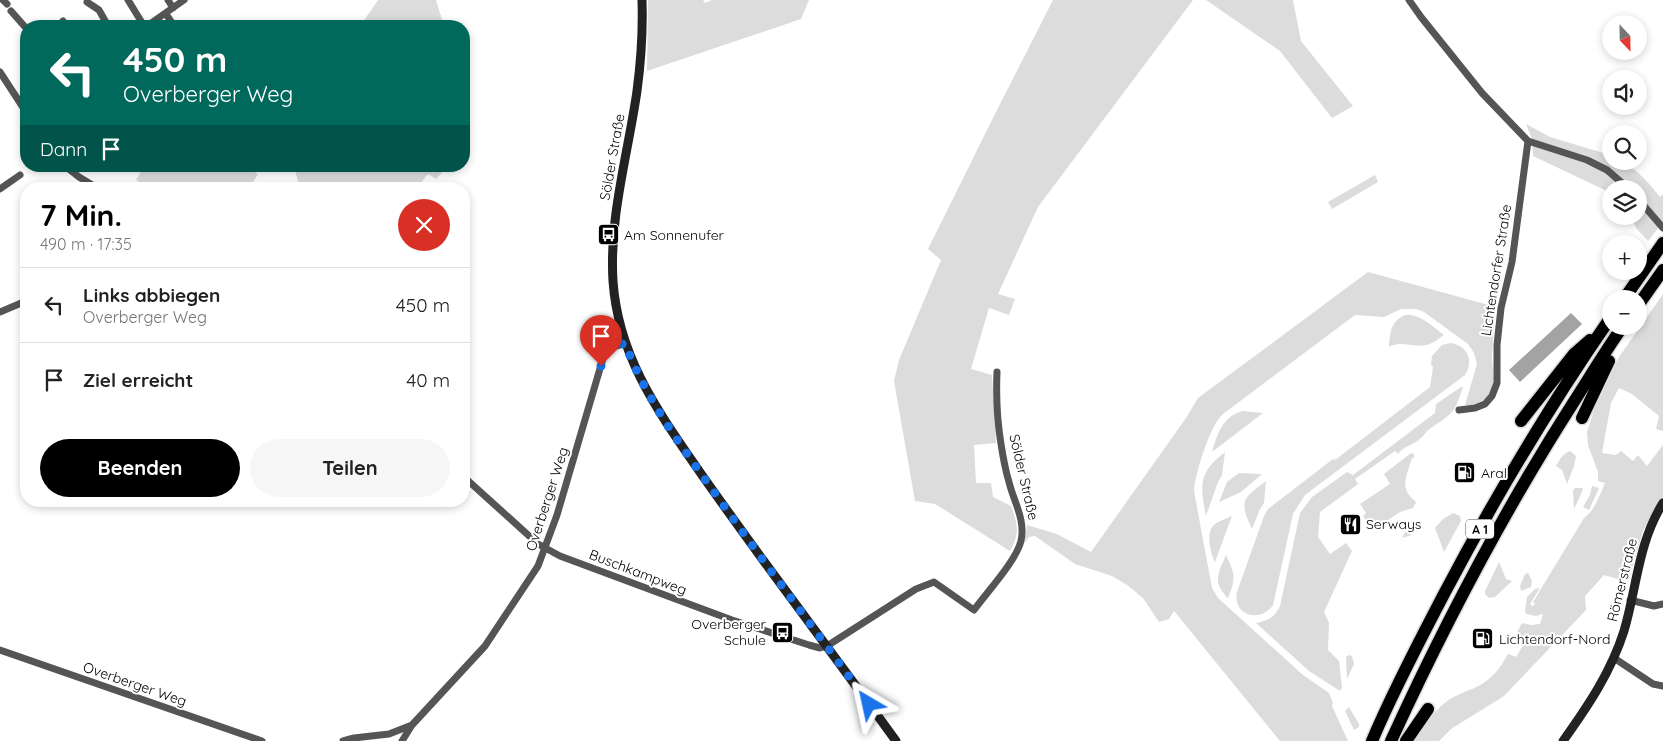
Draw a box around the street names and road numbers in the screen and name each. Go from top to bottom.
street label: Sölder Straße [596,112,628,202]
street label: Lichtendorfer Straße [1477,203,1515,337]
street label: Sölder Straße [1005,432,1043,522]
street label: Overberger Weg [522,445,572,553]
road number: A 1 [1466,520,1494,538]
street label: Römerstraße [1603,536,1641,624]
street label: Buschkampweg [587,545,689,599]
street label: Overberger Weg [81,658,189,710]

